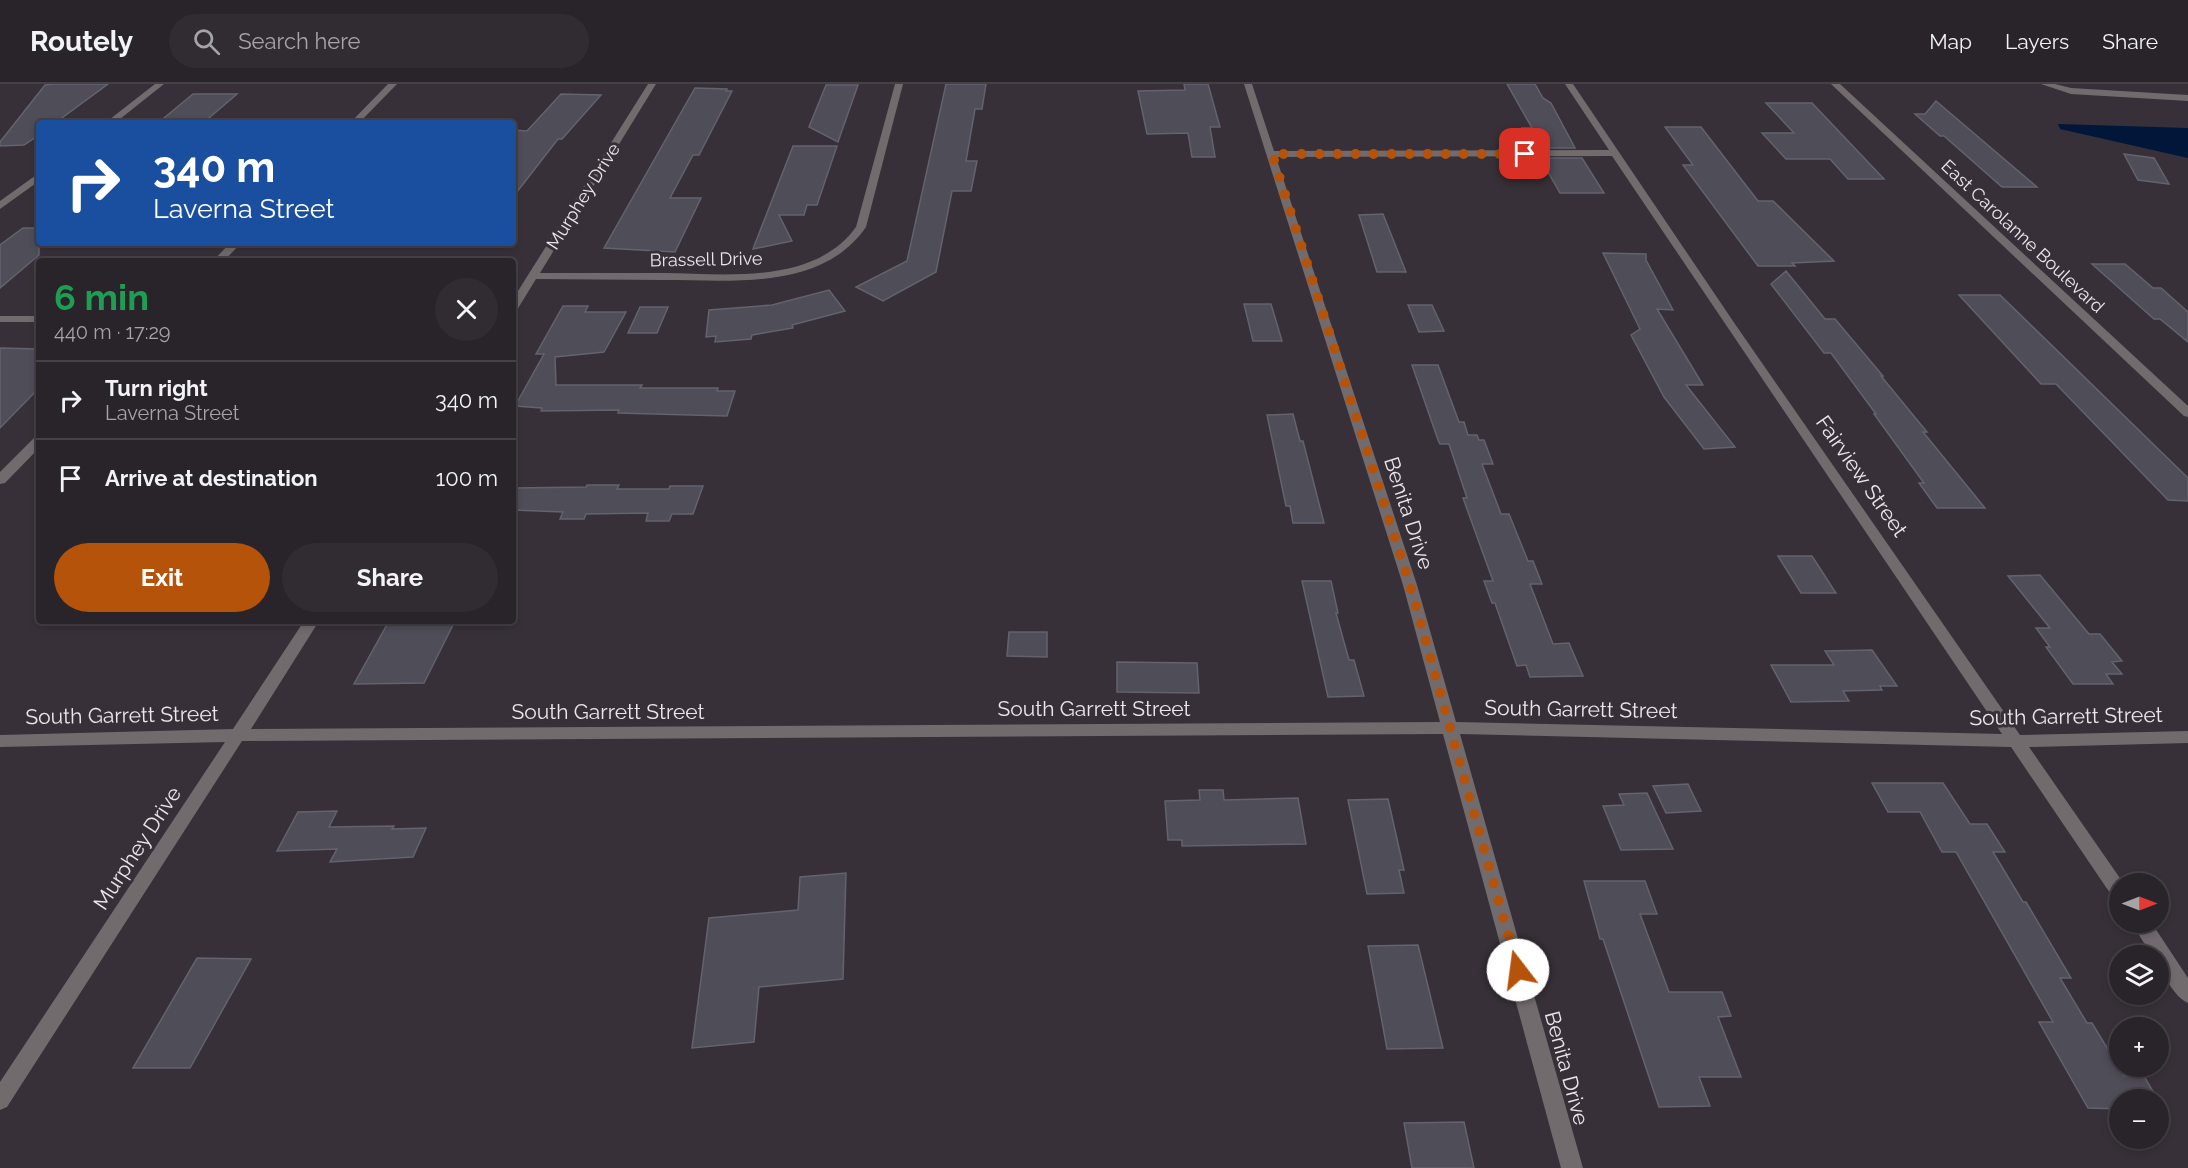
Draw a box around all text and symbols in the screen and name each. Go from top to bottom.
search box [169,14,589,68]
text: Routely [30,25,133,58]
icon: search [190,25,223,58]
text: Search here [238,28,360,54]
text: Map [1929,29,1972,54]
text: Layers [2005,29,2069,54]
text: Share [2102,29,2158,54]
pin [1499,128,1550,179]
icon: arrive [1508,137,1541,170]
street label: Murphey Drive [542,139,624,253]
text: 340 m [153,143,275,192]
icon: right [54,144,132,222]
street label: East Carolanne Boulevard [1937,155,2109,317]
text: Laverna Street [153,193,334,224]
street label: Brassell Drive [649,248,763,270]
text: 6 min [54,276,149,318]
button: close [435,278,498,341]
text: 440 m · 17:29 [54,320,171,344]
text: Turn right [105,375,208,401]
icon: right [54,384,87,417]
text: 340 m [435,387,498,413]
text: Laverna Street [105,401,239,425]
street label: Fairview Street [1811,411,1913,541]
street label: Benita Drive [1379,453,1439,573]
icon: arrive [54,462,87,495]
text: Arrive at destination [105,465,318,491]
text: 100 m [436,465,498,491]
button: Exit [54,543,270,612]
button: Share [282,543,498,612]
street label: South Garrett Street [1484,695,1678,723]
street label: South Garrett Street [997,696,1191,721]
street label: South Garrett Street [511,699,705,724]
street label: South Garrett Street [25,701,219,729]
street label: South Garrett Street [1969,702,2163,730]
street label: Murphey Drive [88,782,186,914]
north arrow [2109,873,2169,933]
map controls [2109,873,2169,1149]
position arrow [1486,938,1550,1002]
button: layers [2109,945,2169,1005]
street label: Benita Drive [1540,1008,1594,1128]
button: + [2109,1017,2169,1077]
button: − [2109,1089,2169,1149]

